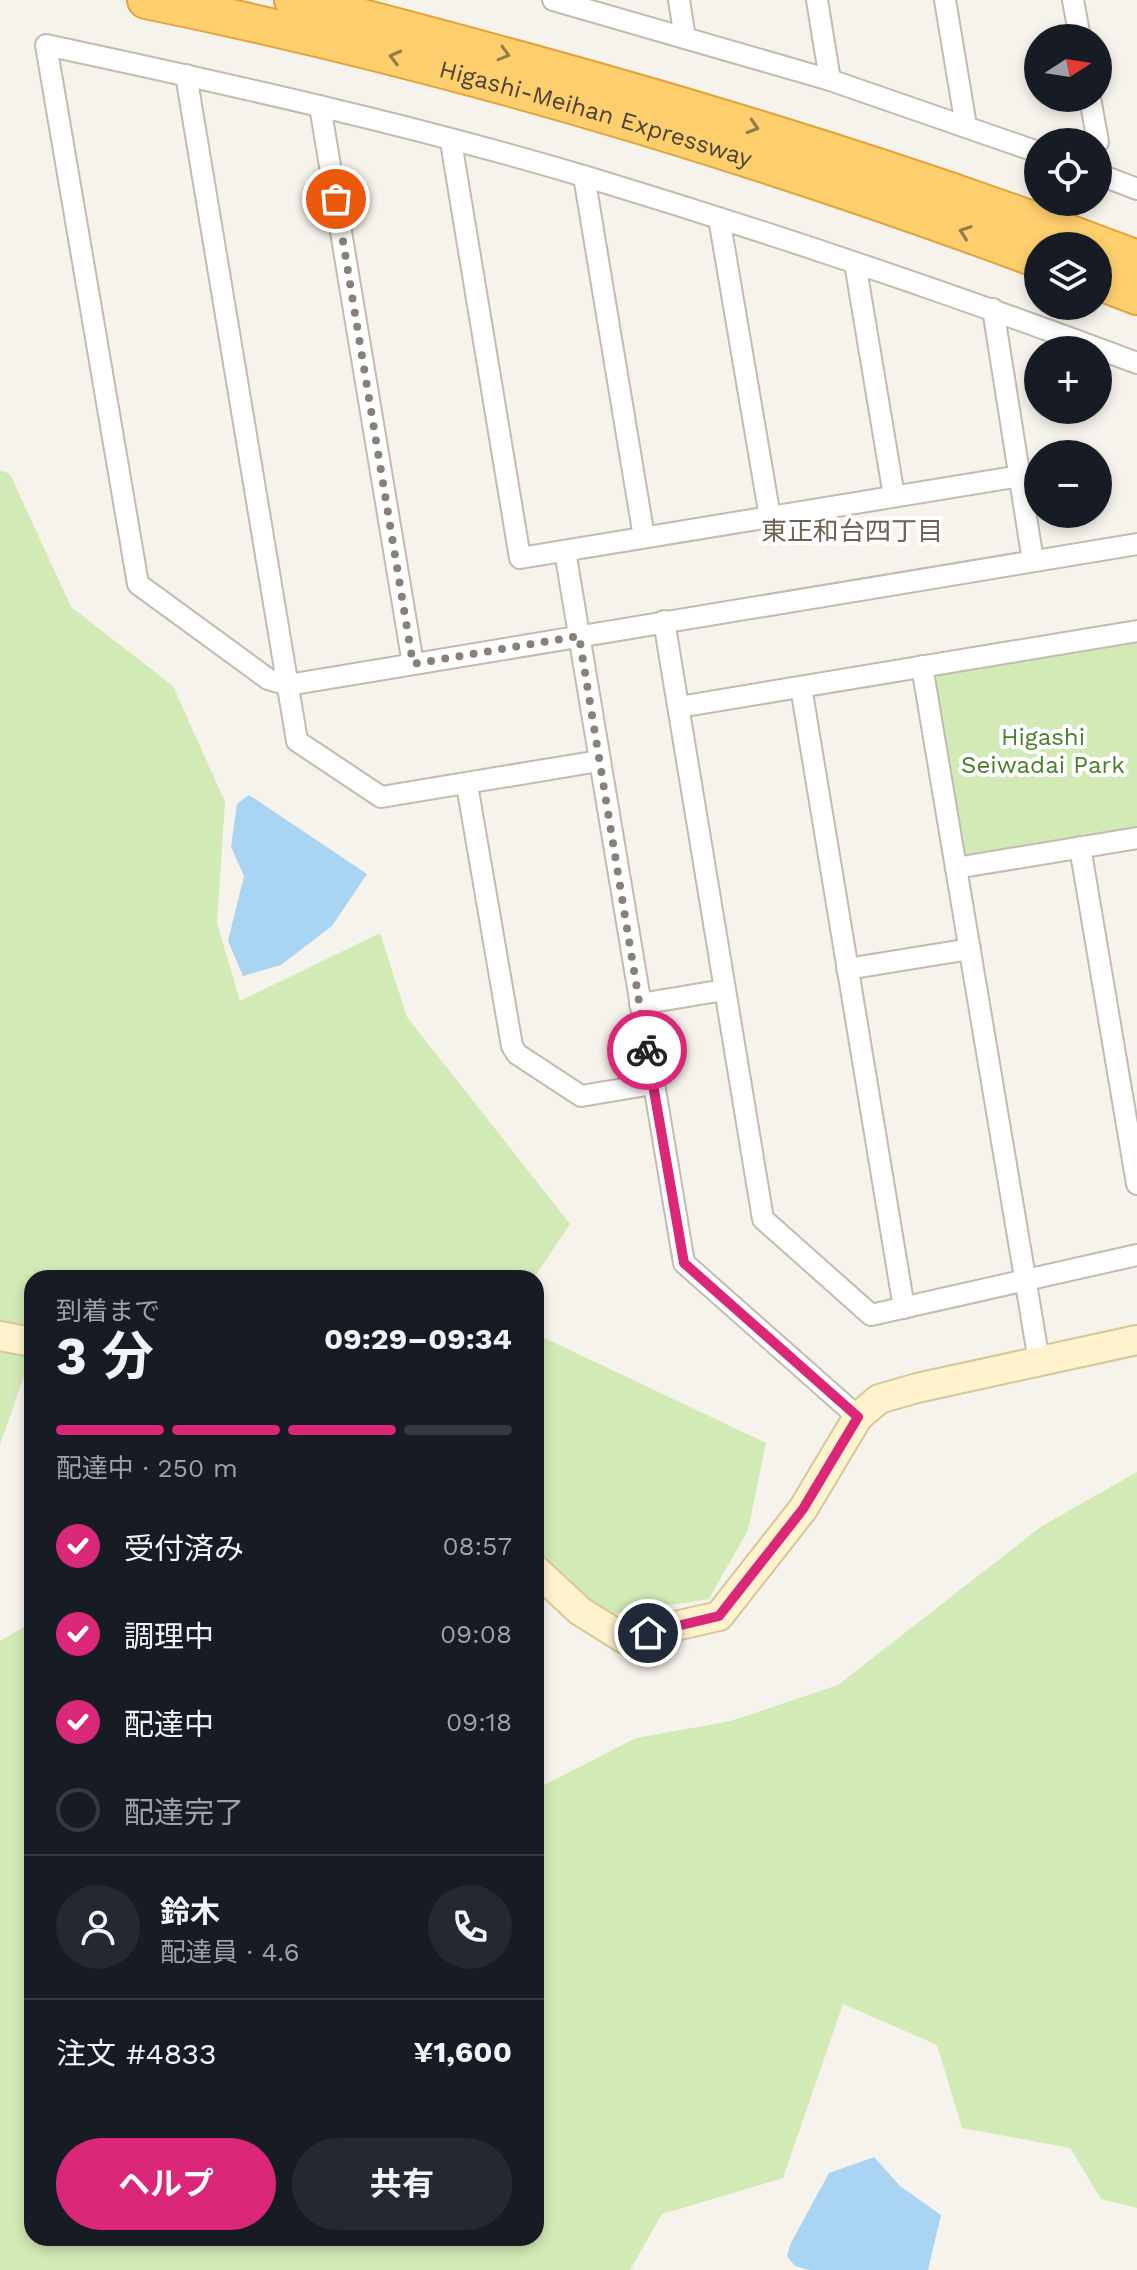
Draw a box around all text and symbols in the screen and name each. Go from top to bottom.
north arrow [1024,24,1112,112]
map controls [1024,24,1112,528]
one-way arrow [496,45,510,61]
one-way arrow [389,50,403,67]
street label: Higashi-Meihan Expressway [436,55,756,173]
one-way arrow [746,118,760,134]
button: locate [1024,128,1112,216]
pin [302,165,370,233]
icon: bag [314,177,358,221]
one-way arrow [959,225,973,242]
button: layers [1024,232,1112,320]
button: + [1024,336,1112,424]
button: − [1024,440,1112,528]
district label: 東正和台四丁目 [761,516,943,546]
park label: Higashi Seiwadai Park [961,723,1125,779]
courier [607,1010,687,1090]
icon: bike [625,1028,669,1072]
text: 到着まで [56,1296,160,1326]
text: 09:29–09:34 [324,1321,512,1356]
text: 3 分 [56,1326,154,1387]
text: 配達中 · 250 m [56,1453,238,1483]
icon: check [56,1524,100,1568]
text: 受付済み [124,1531,244,1566]
text: 08:57 [442,1531,512,1561]
pin [614,1599,682,1667]
icon: home [626,1611,670,1655]
icon: check [56,1612,100,1656]
text: 調理中 [124,1619,214,1654]
text: 09:08 [440,1619,512,1649]
icon: check [56,1700,100,1744]
text: 配達中 [124,1707,214,1742]
text: 09:18 [446,1707,512,1737]
text: 配達完了 [124,1795,244,1830]
button: person [56,1885,140,1969]
button: phone [428,1885,512,1969]
text: 鈴木 [160,1894,220,1929]
text: 配達員 · 4.6 [160,1937,300,1967]
text: ¥1,600 [413,2034,512,2069]
text: 注文 #4833 [56,2036,217,2071]
button: ヘルプ [56,2138,276,2230]
button: 共有 [292,2138,512,2230]

